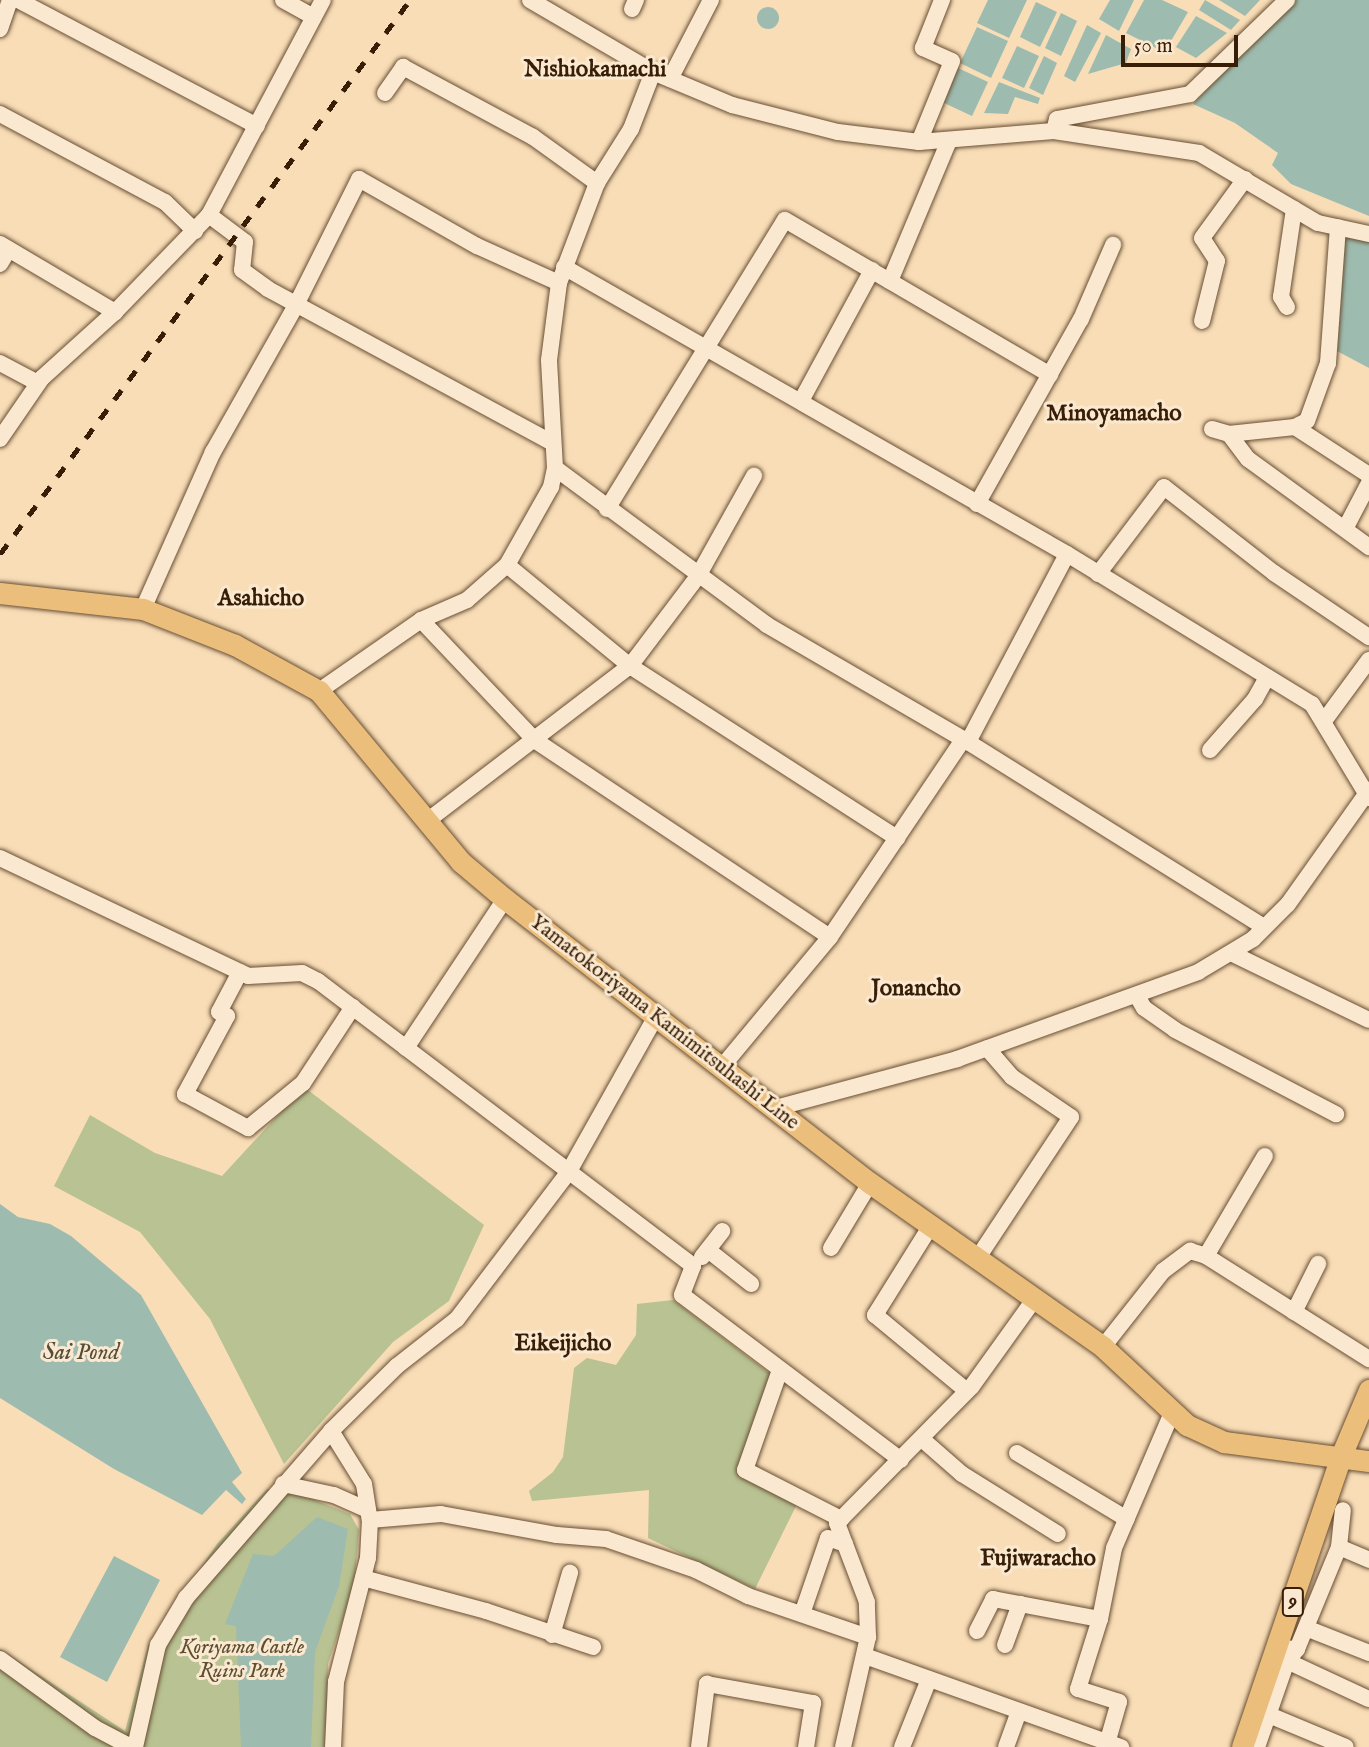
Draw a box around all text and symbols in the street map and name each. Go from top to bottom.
scale bar [1124,21,1241,65]
text: 50 m [1134,33,1173,60]
district label: Nishiokamachi [524,56,666,84]
district label: Minoyamacho [1046,400,1182,428]
district label: Asahicho [218,585,304,613]
street label: Yamatokoriyama Kamimitsuhashi Line [524,910,804,1136]
district label: Jonancho [871,975,961,1003]
district label: Eikeijicho [515,1330,611,1358]
water label: Sai Pond [43,1339,119,1367]
district label: Fujiwaracho [980,1545,1096,1573]
road number: 9 [1281,1586,1305,1618]
park label: Koriyama Castle Ruins Park [180,1635,304,1685]

